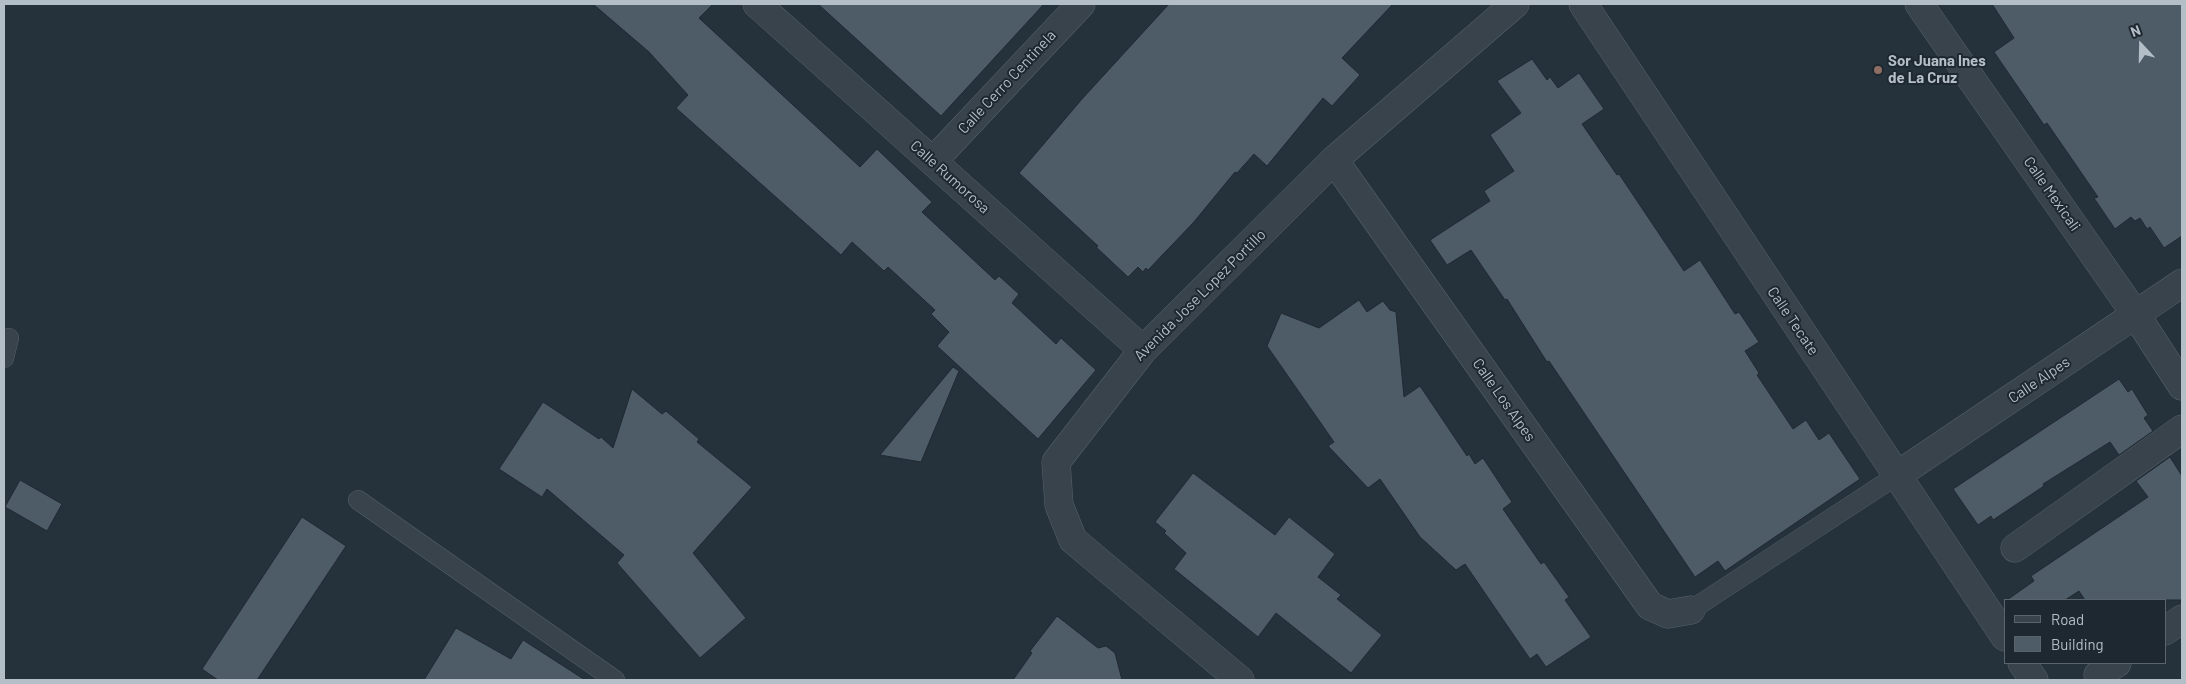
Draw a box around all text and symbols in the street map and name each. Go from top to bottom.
north arrow [2116,20,2166,70]
text: N [2128,21,2143,40]
street label: Calle Cerro Centinela [954,26,1060,138]
place label: Sor Juana Ines de La Cruz [1888,52,1986,87]
marker: Sor Juana Ines de La Cruz [1872,64,1884,76]
street label: Calle Rumorosa [907,137,993,217]
street label: Calle Mexicali [2020,153,2084,235]
street label: Avenida Jose Lopez Portillo [1130,225,1270,365]
street label: Calle Tecate [1764,283,1822,359]
street label: Calle Alpes [2005,353,2073,407]
street label: Calle Los Alpes [1469,355,1539,445]
legend [2004,599,2166,664]
text: Road [2051,610,2084,628]
text: Building [2051,635,2104,653]

